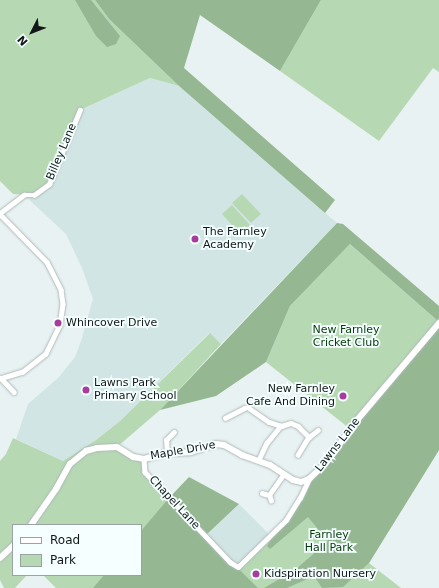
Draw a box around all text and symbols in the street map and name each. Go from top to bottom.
north arrow [12,12,52,52]
text: N [15,33,31,48]
street label: Billey Lane [44,122,80,182]
place label: The Farnley Academy [203,226,267,252]
marker: The Farnley Academy [190,234,200,244]
place label: Whincover Drive [66,316,157,330]
marker: Whincover Drive [53,318,63,328]
park label: New Farnley Cricket Club [312,324,380,350]
place label: Lawns Park Primary School [94,377,177,403]
place label: New Farnley Cafe And Dining [246,383,335,409]
marker: Lawns Park Primary School [81,385,91,395]
marker: New Farnley Cafe And Dining [338,391,348,401]
street label: Lawns Lane [313,415,363,475]
street label: Maple Drive [149,439,217,463]
street label: Chapel Lane [146,474,202,532]
legend [12,524,142,576]
park label: Farnley Hall Park [305,529,353,555]
text: Road [50,533,80,547]
text: Park [50,553,76,567]
place label: Kidspiration Nursery [264,567,376,581]
marker: Kidspiration Nursery [251,569,261,579]

